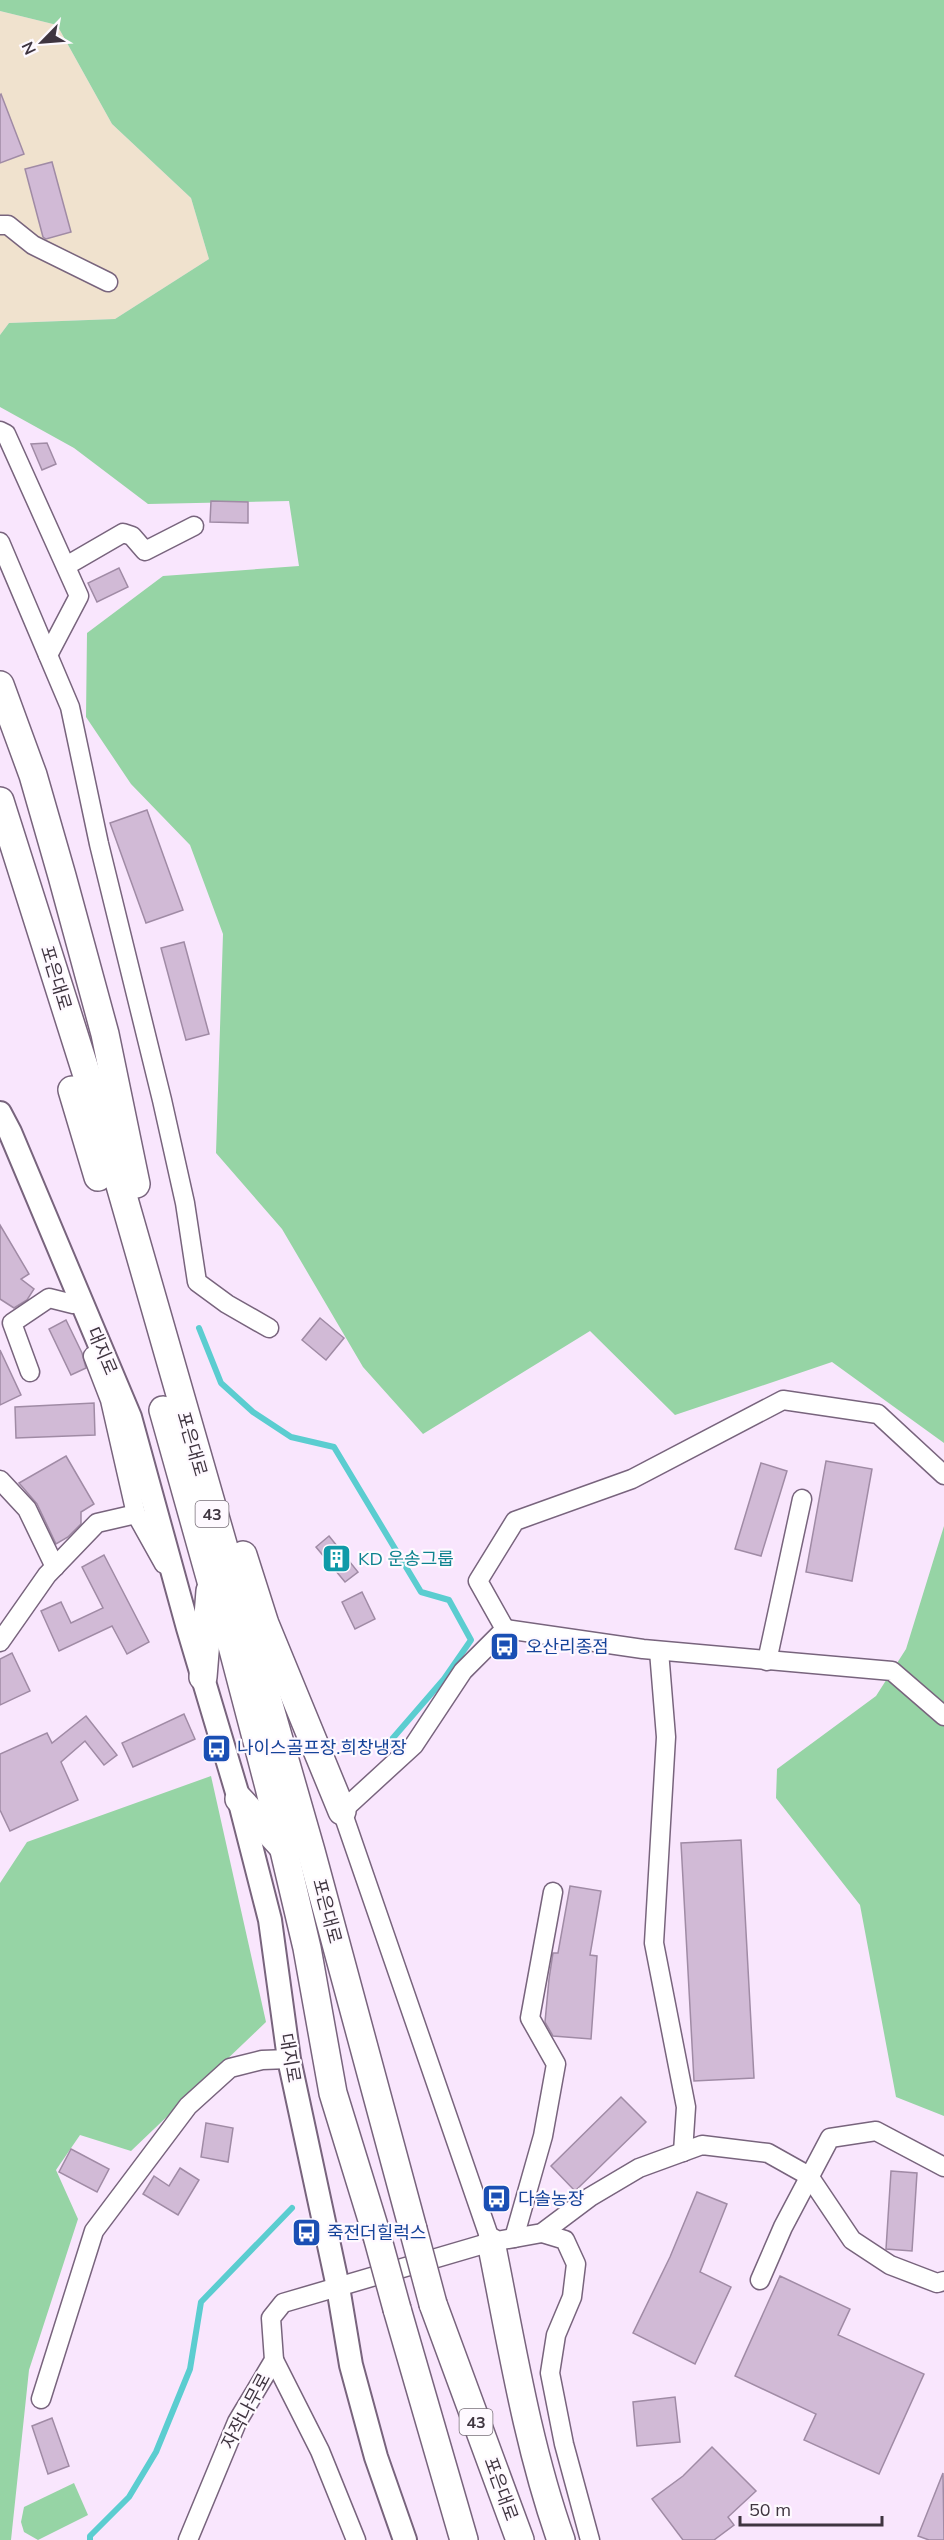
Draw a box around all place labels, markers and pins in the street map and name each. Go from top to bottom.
building icon: KD 운송그룹 [321,1543,353,1575]
place label: KD 운송그룹 [358,1547,454,1570]
bus stop icon: 오산리종점 [489,1631,521,1663]
place label: 오산리종점 [526,1635,609,1658]
bus stop icon: 나이스골프장.희창냉장 [200,1732,232,1764]
place label: 나이스골프장.희창냉장 [237,1736,407,1759]
bus stop icon: 다솔농장 [481,2183,513,2215]
place label: 다솔농장 [518,2187,584,2210]
bus stop icon: 죽전더힐럭스 [290,2217,322,2249]
place label: 죽전더힐럭스 [327,2221,426,2244]

